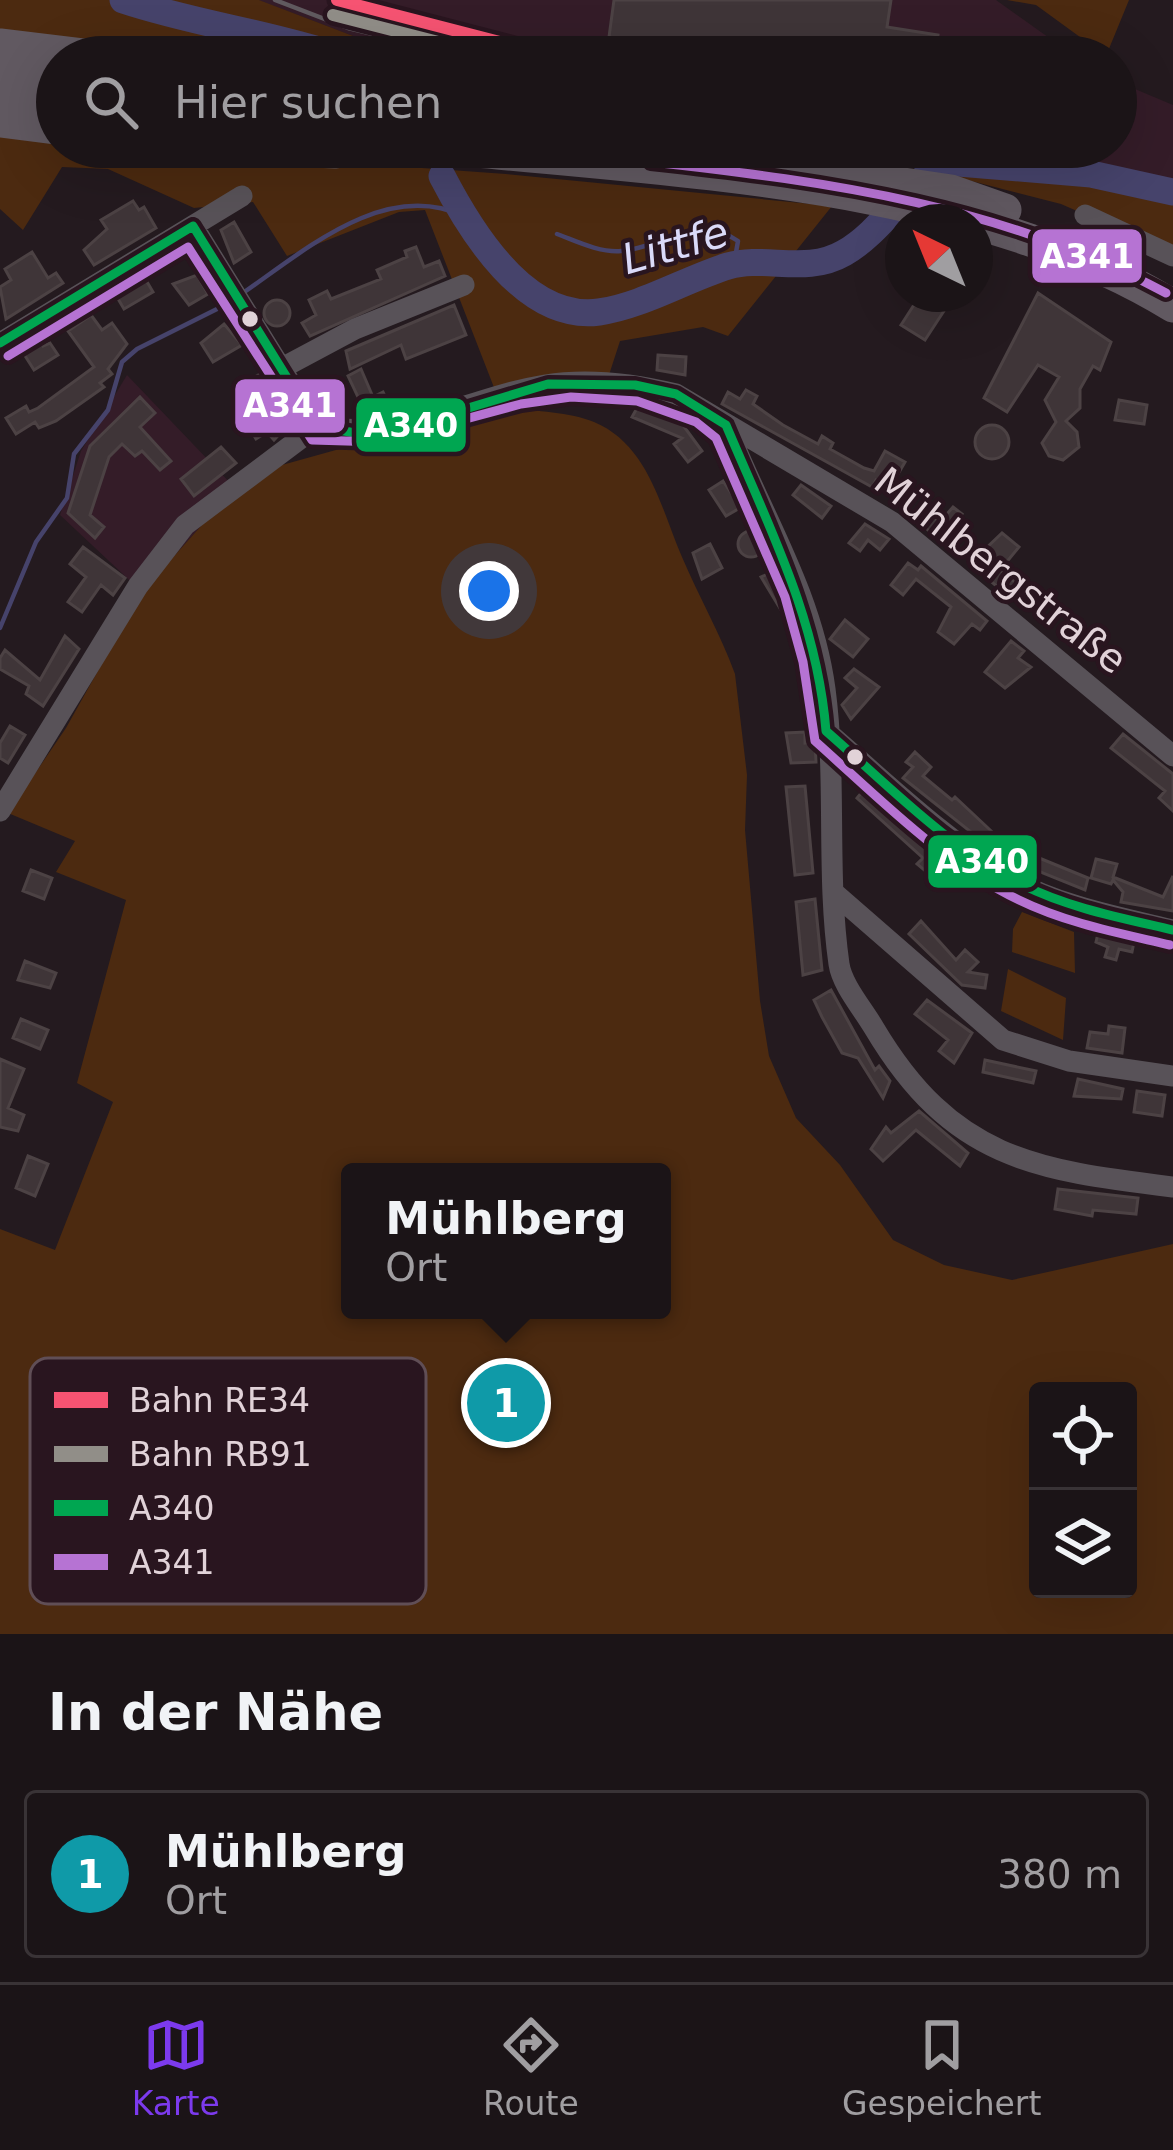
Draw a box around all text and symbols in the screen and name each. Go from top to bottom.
search box [36,36,1137,168]
icon: search [78,69,144,135]
text: Hier suchen [174,76,442,129]
north arrow [885,204,993,312]
water label: Littfe [616,207,734,284]
line badge: A341 [1030,227,1144,285]
text: A341 [1040,237,1134,276]
unlabelled marker [239,308,261,330]
line badge: A341 [233,377,347,435]
text: A341 [243,386,337,425]
line badge: A340 [354,396,468,454]
text: A340 [364,406,458,445]
street label: Mühlbergstraße [866,458,1135,683]
your location [459,561,519,621]
unlabelled marker [844,746,866,768]
line badge: A340 [926,833,1039,890]
text: A340 [935,842,1029,881]
popup [341,1163,671,1319]
text: Mühlberg [385,1192,627,1245]
text: Ort [385,1245,447,1290]
legend [30,1358,426,1604]
pin: 1 [467,1358,545,1448]
text: Bahn RE34 [129,1381,310,1420]
map controls [1029,1382,1137,1598]
button: locate [1029,1382,1137,1490]
text: Bahn RB91 [129,1435,312,1474]
text: A340 [129,1489,215,1528]
button: layers [1029,1490,1137,1598]
text: A341 [129,1543,215,1582]
text: In der Nähe [48,1683,383,1742]
text: Mühlberg [165,1825,406,1878]
text: 1 [76,1852,104,1897]
text: 380 m [997,1852,1122,1897]
text: Ort [165,1878,227,1923]
tab: Karte [132,2012,220,2123]
tab: Route [483,2012,579,2123]
tab: Gespeichert [842,2012,1041,2123]

